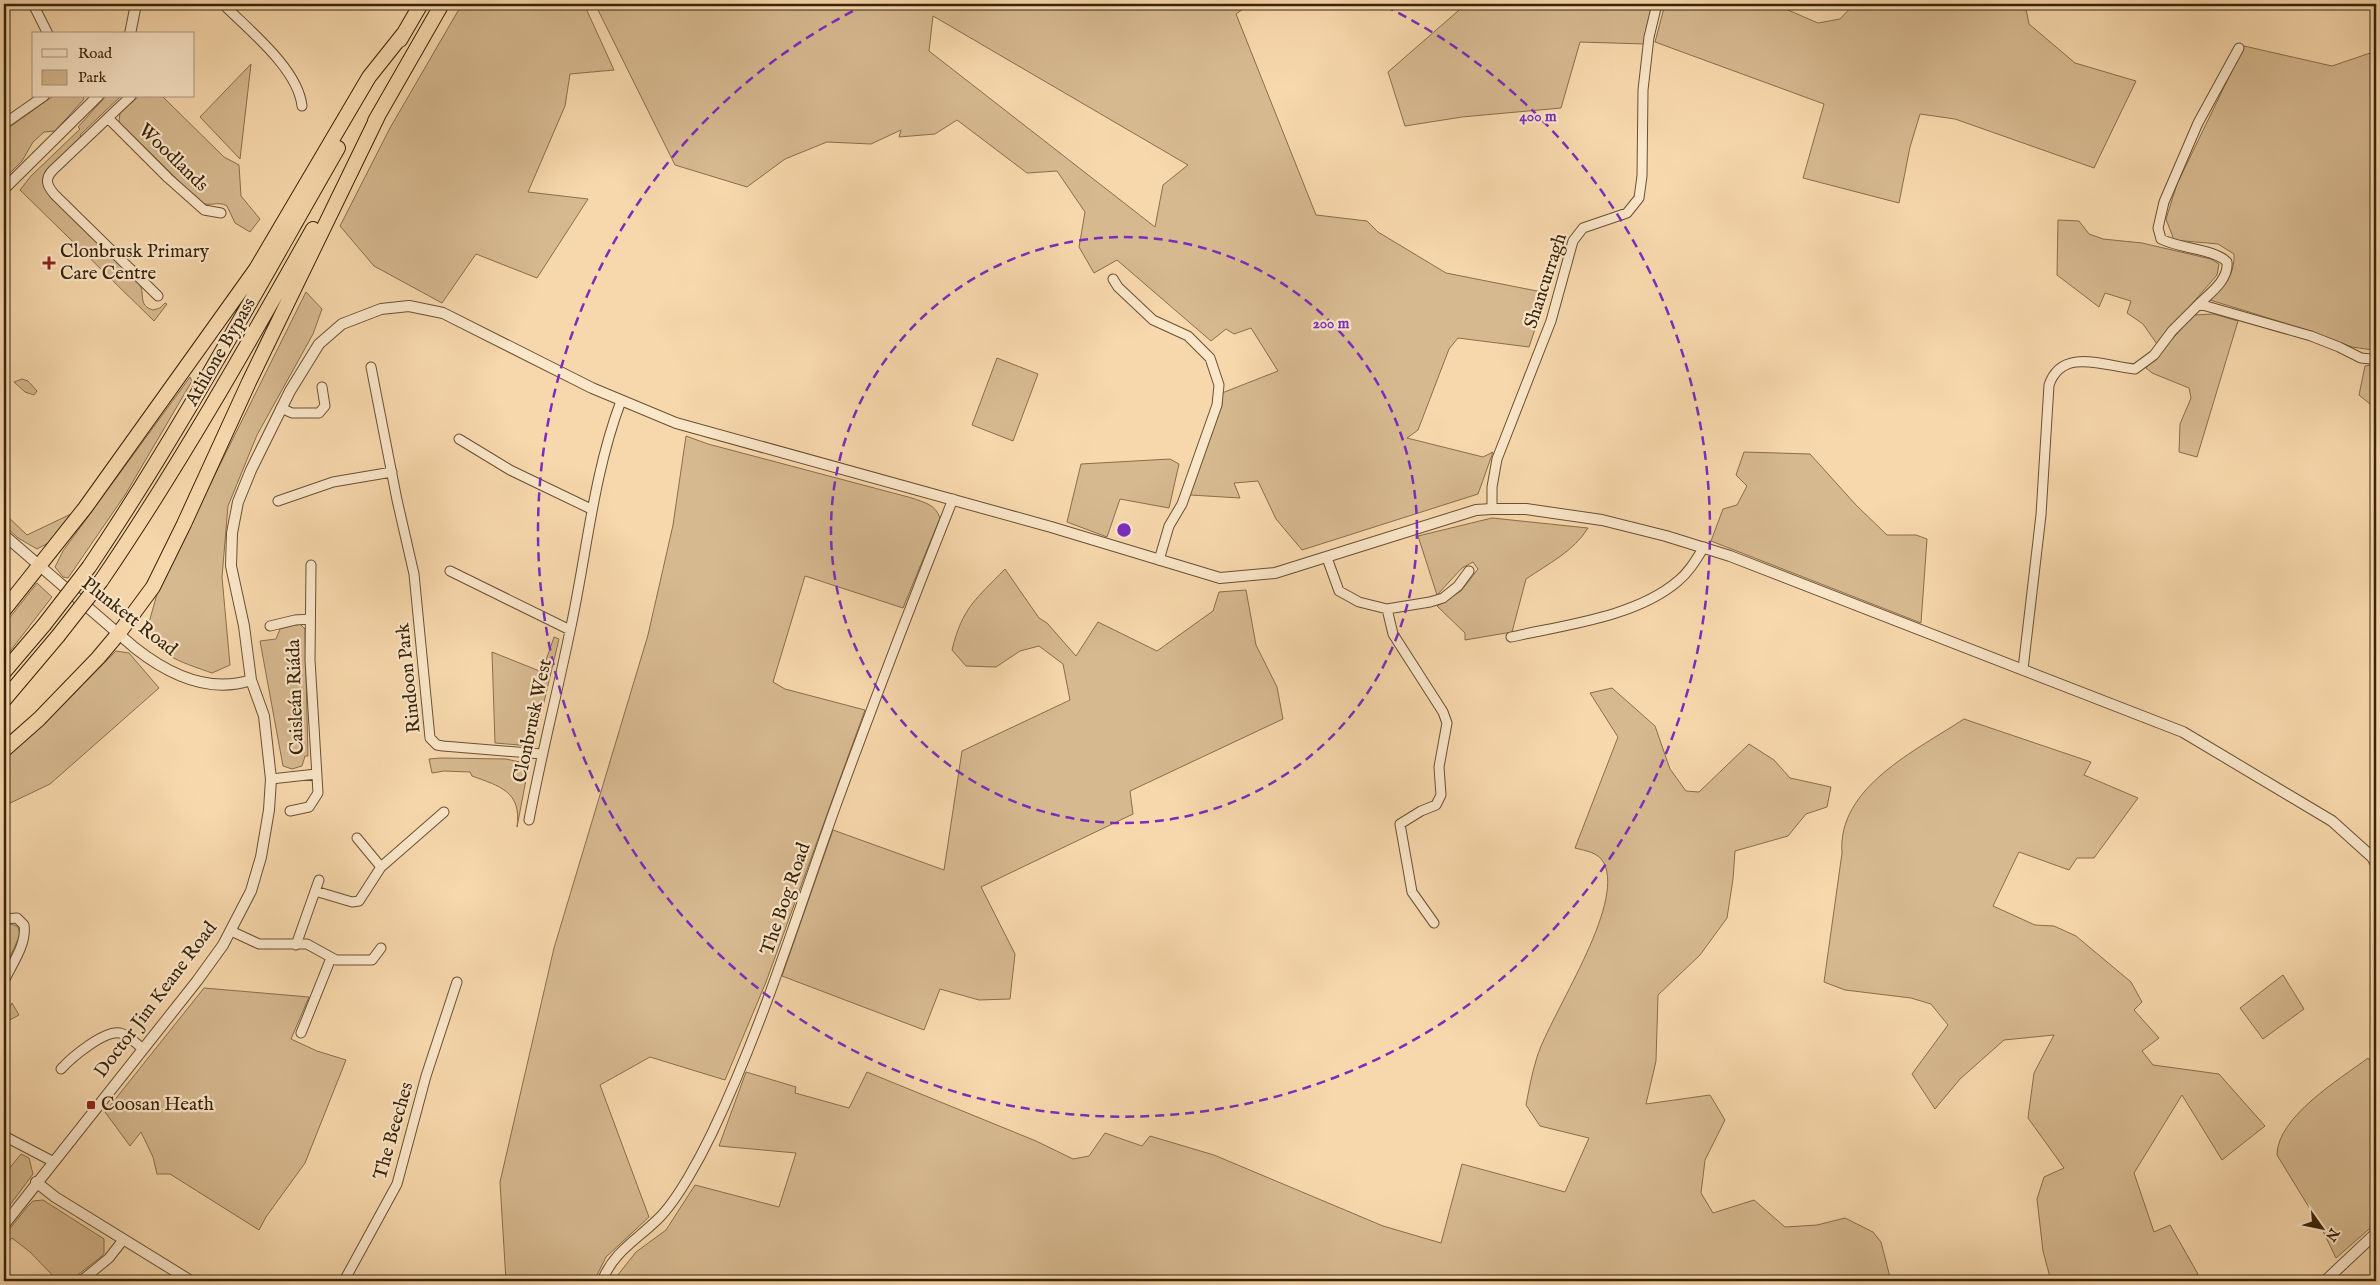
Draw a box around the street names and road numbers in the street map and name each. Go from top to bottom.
street label: Woodlands [133,119,213,197]
street label: Shancurragh [1519,230,1573,332]
street label: Athlone Bypass [180,293,262,411]
street label: Plunkett Road [76,572,182,662]
street label: Rindoon Park [391,621,427,734]
street label: Caisleán Riáda [282,638,310,755]
street label: Clonbrusk West [508,656,558,785]
street label: The Bog Road [756,839,817,958]
street label: Doctor Jim Keane Road [89,916,223,1083]
street label: The Beeches [369,1079,419,1183]

